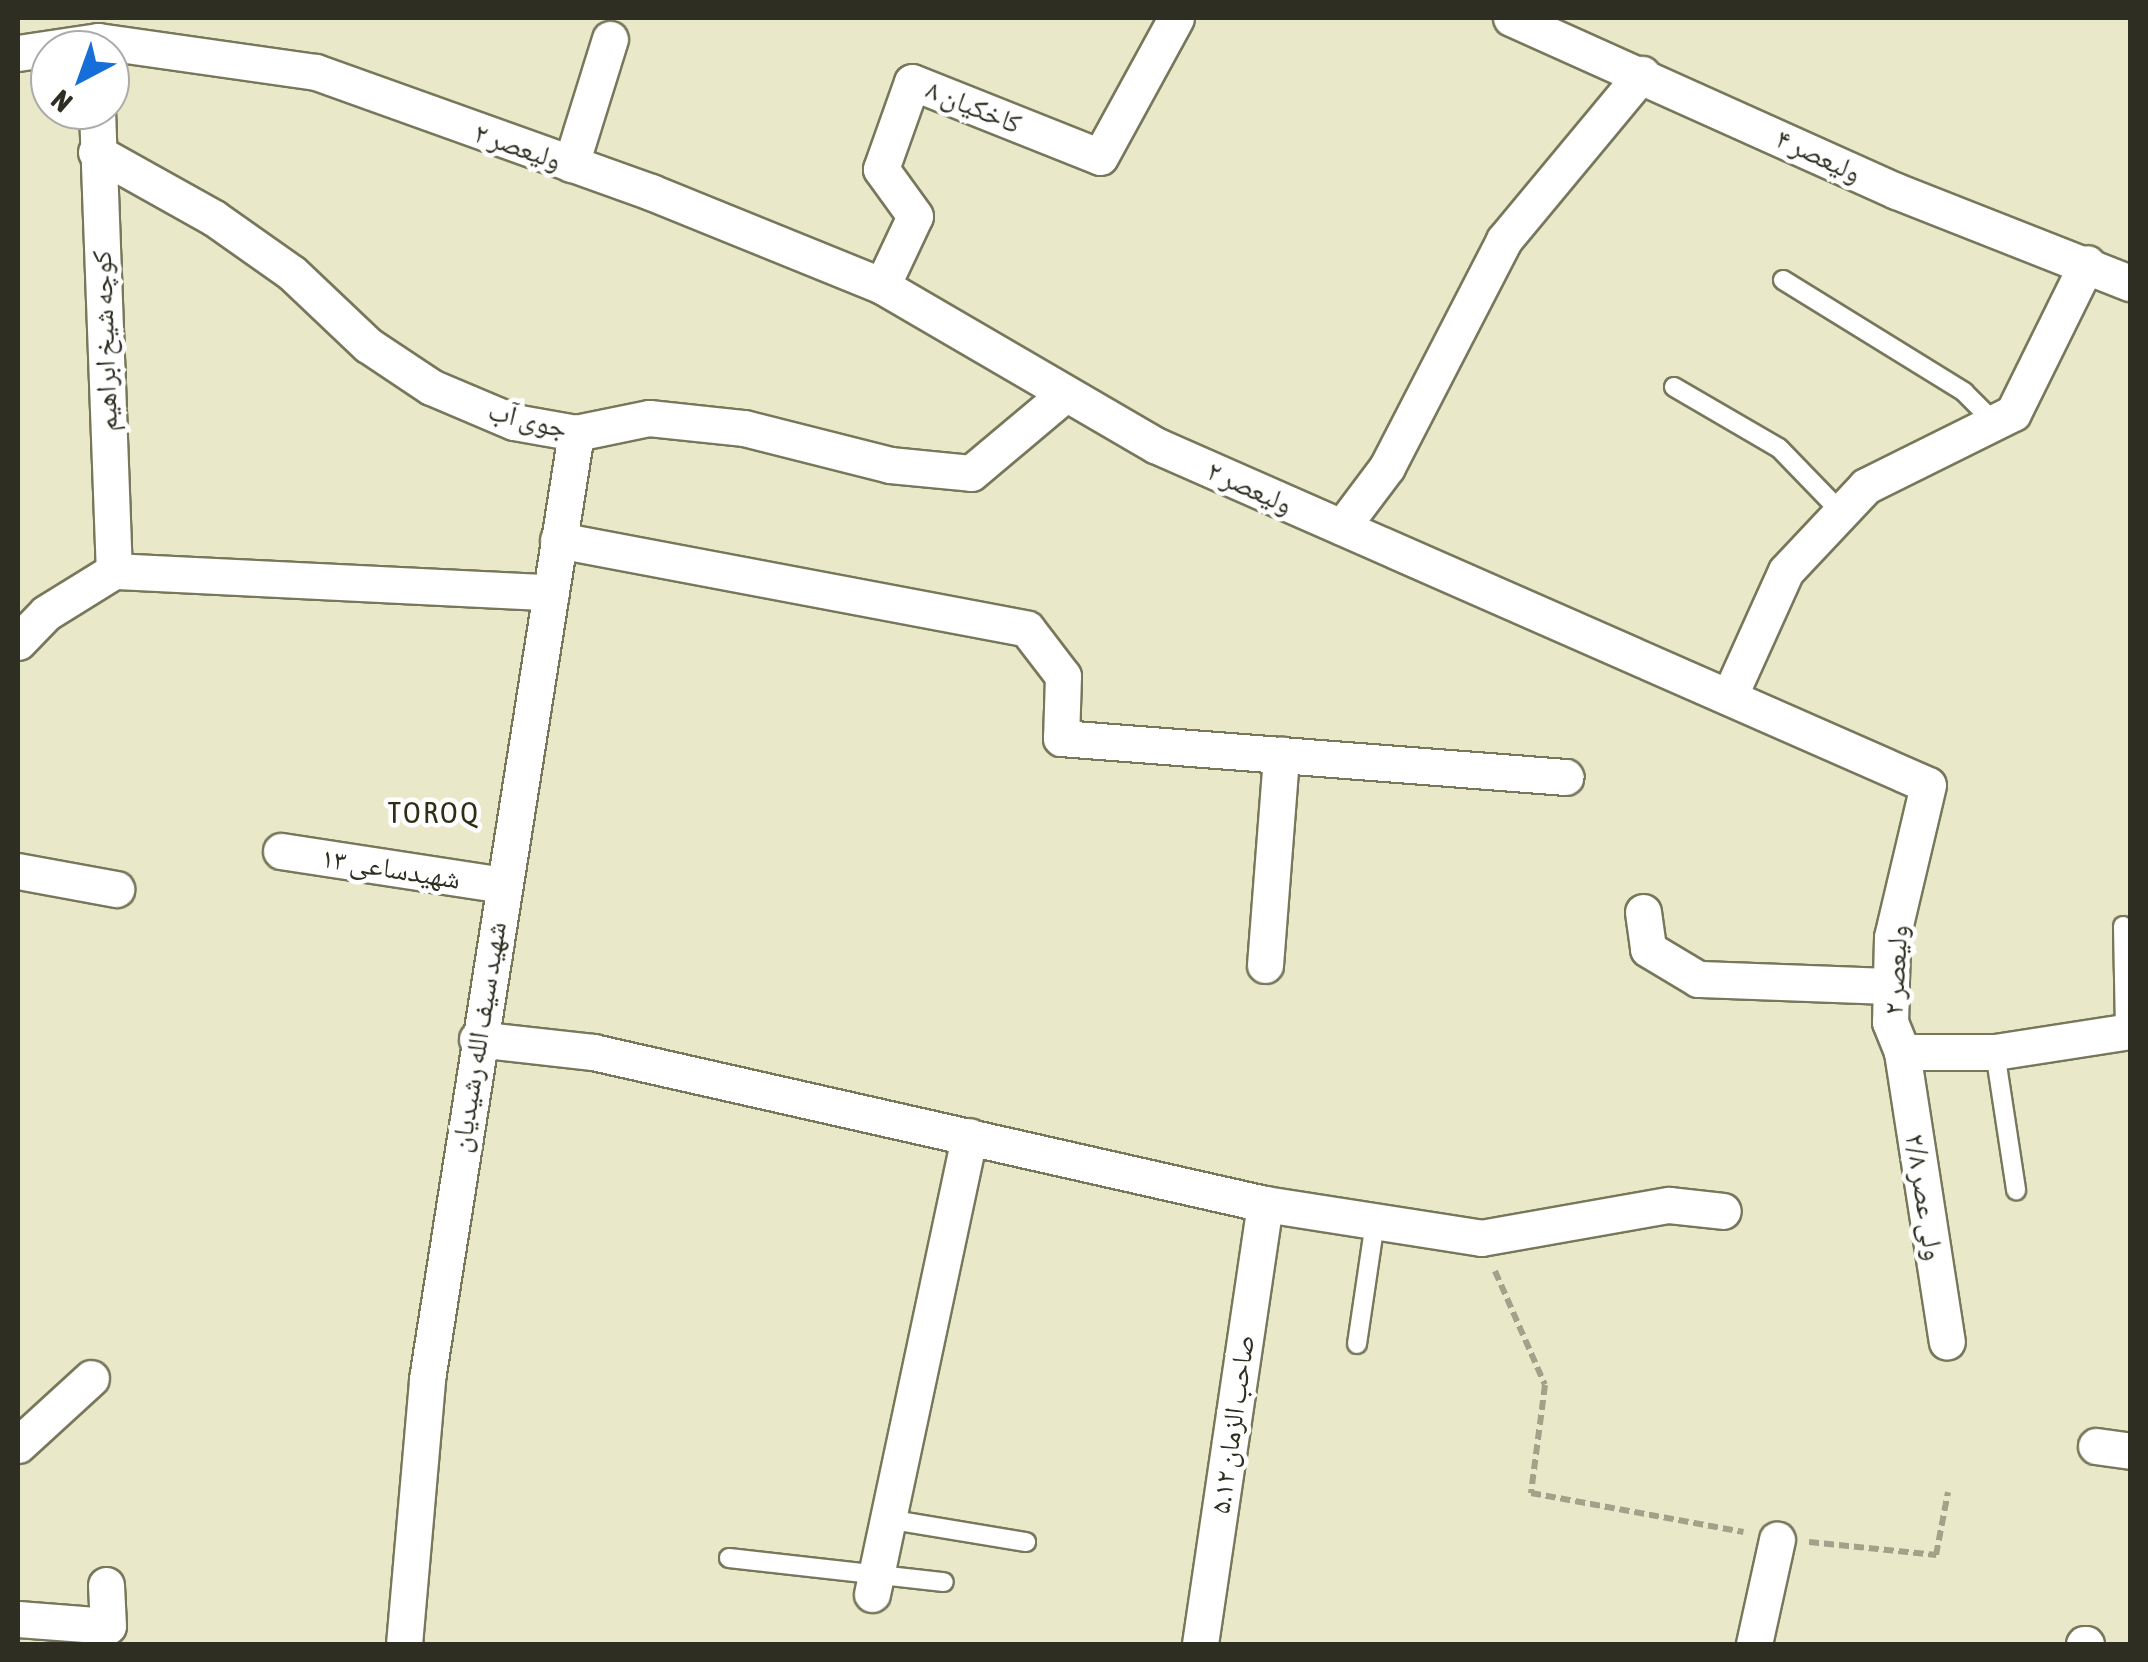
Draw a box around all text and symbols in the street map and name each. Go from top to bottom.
north arrow [30,30,130,130]
street label: کاخکیان ۸ [922,72,1026,140]
text: N [45,84,78,119]
street label: ولیعصر ۲ [470,115,566,177]
street label: ولیعصر ۴ [1771,121,1867,189]
street label: کوچه شیخ ابراهیم [84,250,124,432]
street label: جوی آب [485,393,571,445]
street label: ولیعصر ۲ [1202,453,1298,521]
district label: TOROQ [388,794,480,830]
street label: شهیدساعی ۱۳ [319,840,463,896]
street label: شهید سیف الله رشیدیان [443,919,513,1155]
street label: ولیعصر ۲ [1876,924,1914,1016]
street label: ولی عصر ۲/۸ [1898,1131,1952,1263]
street label: صاحب الزمان ۵.۱۲ [1203,1332,1261,1516]

